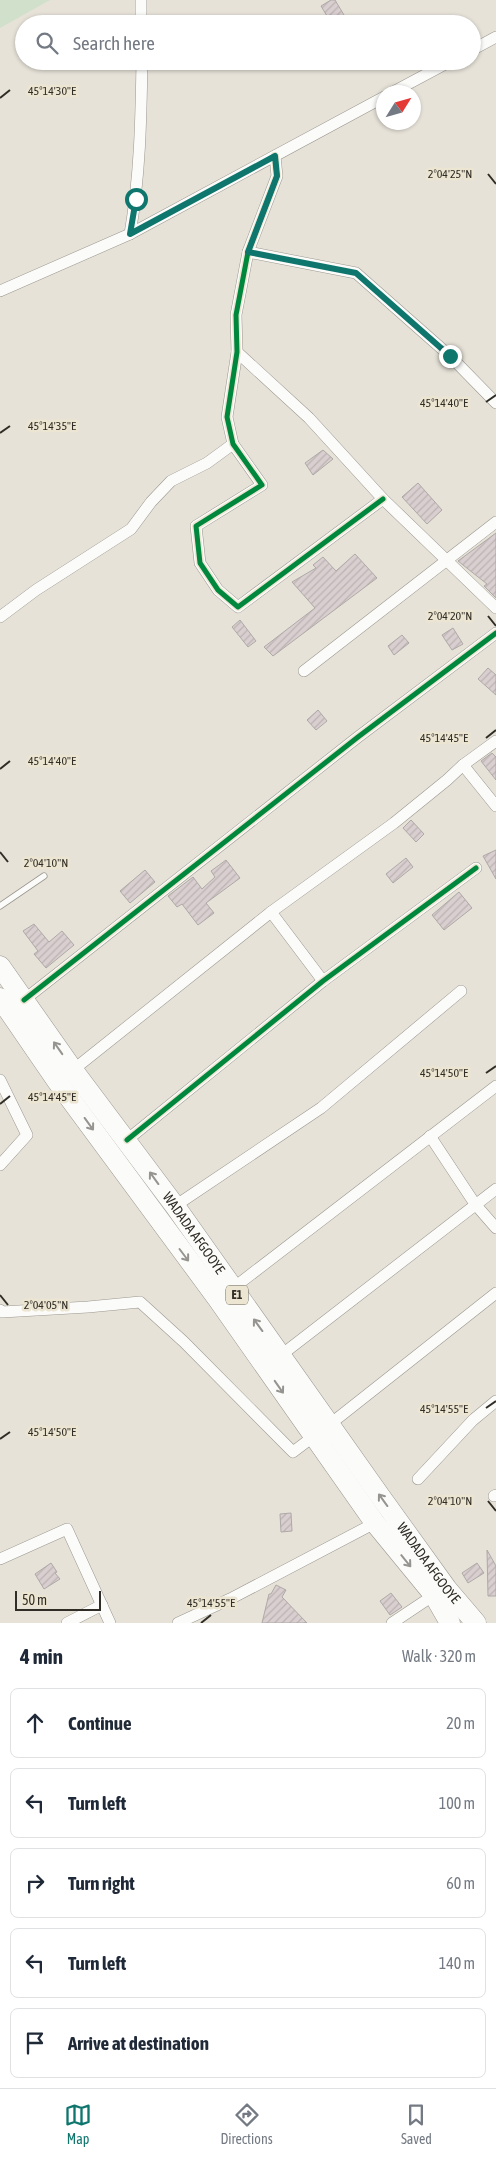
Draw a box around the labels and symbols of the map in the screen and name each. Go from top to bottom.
text: 45°14'30"E [28,84,76,98]
north arrow [376,85,421,130]
text: 2°04'25"N [428,167,472,181]
route start [125,188,148,211]
route end [439,345,462,368]
text: 45°14'40"E [420,396,468,410]
text: 45°14'35"E [28,419,76,433]
text: 2°04'20"N [428,609,472,623]
text: 45°14'45"E [420,731,468,745]
text: 45°14'40"E [28,754,76,768]
text: 2°04'10"N [24,856,68,870]
one-way arrow [53,1041,63,1055]
text: 45°14'50"E [420,1066,468,1080]
text: 45°14'45"E [28,1090,76,1104]
one-way arrow [83,1117,94,1130]
one-way arrow [149,1172,160,1185]
street label: WADADA AFGOOYE [159,1189,228,1277]
one-way arrow [179,1248,190,1261]
road number: E1 [226,1286,248,1304]
text: 2°04'05"N [24,1298,68,1312]
one-way arrow [253,1318,263,1332]
one-way arrow [274,1380,284,1394]
text: 45°14'55"E [420,1402,468,1416]
text: 45°14'50"E [28,1425,76,1439]
one-way arrow [378,1493,388,1507]
text: 2°04'10"N [428,1494,472,1508]
street label: WADADA AFGOOYE [394,1519,464,1607]
one-way arrow [400,1554,411,1567]
scale bar [15,1588,101,1611]
text: 45°14'55"E [187,1596,235,1610]

